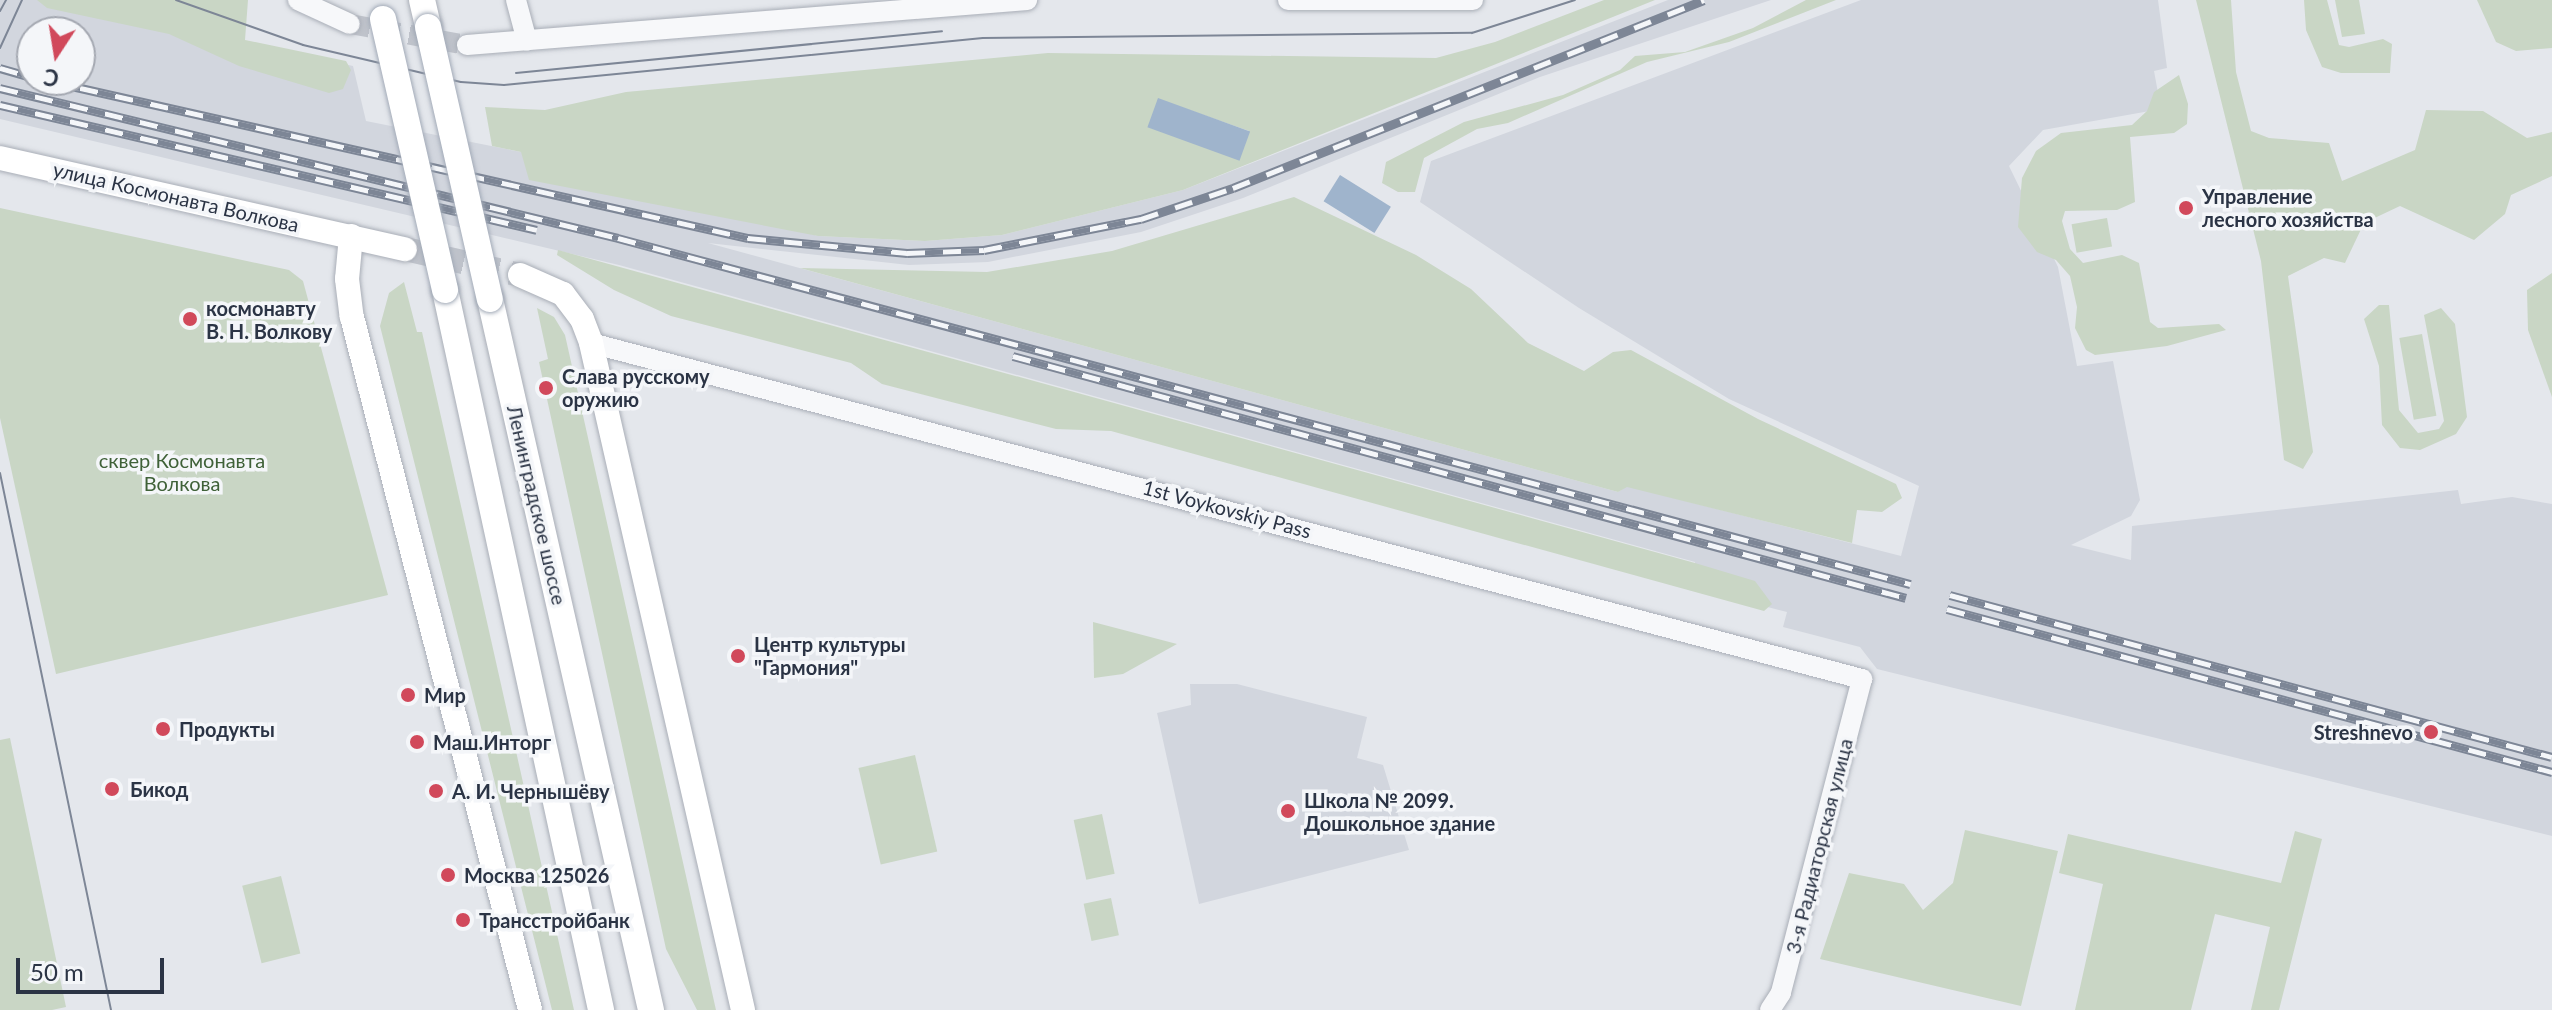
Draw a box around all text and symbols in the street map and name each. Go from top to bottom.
north arrow [16,16,96,96]
text: С [41,63,61,93]
street label: улица Космонавта Волкова [51,157,301,237]
place label: Управление лесного хозяйства [2202,184,2374,231]
marker: Управление лесного хозяйства [2177,199,2195,217]
place label: космонавту В. Н. Волкову [206,296,332,343]
marker: космонавту В. Н. Волкову [181,310,199,328]
place label: Слава русскому оружию [562,364,710,411]
marker: Слава русскому оружию [537,379,555,397]
street label: Ленинградское шоссе [502,403,572,607]
park label: сквер Космонавта Волкова [99,449,265,496]
street label: 1st Voykovskiy Pass [1140,475,1314,543]
place label: Центр культуры "Гармония" [754,632,906,679]
marker: Центр культуры "Гармония" [729,647,747,665]
place label: Мир [424,683,466,707]
marker: Мир [399,686,417,704]
place label: Продукты [179,717,275,741]
marker: Продукты [154,720,172,738]
place label: Streshnevo [2314,720,2413,744]
marker: Streshnevo [2420,721,2442,743]
place label: Маш.Инторг [433,730,551,754]
marker: Маш.Инторг [408,733,426,751]
street label: 3-я Радиаторская улица [1781,736,1857,956]
place label: Бикод [130,777,188,801]
marker: Бикод [101,778,123,800]
place label: А. И. Чернышёву [452,779,610,803]
marker: А. И. Чернышёву [427,782,445,800]
place label: Школа № 2099. Дошкольное здание [1304,788,1495,835]
marker: Школа № 2099. Дошкольное здание [1279,802,1297,820]
place label: Москва 125026 [464,863,609,887]
marker: Москва 125026 [439,866,457,884]
place label: Трансстройбанк [479,908,630,932]
marker: Трансстройбанк [454,911,472,929]
scale bar [20,942,168,992]
text: 50 m [30,957,84,986]

